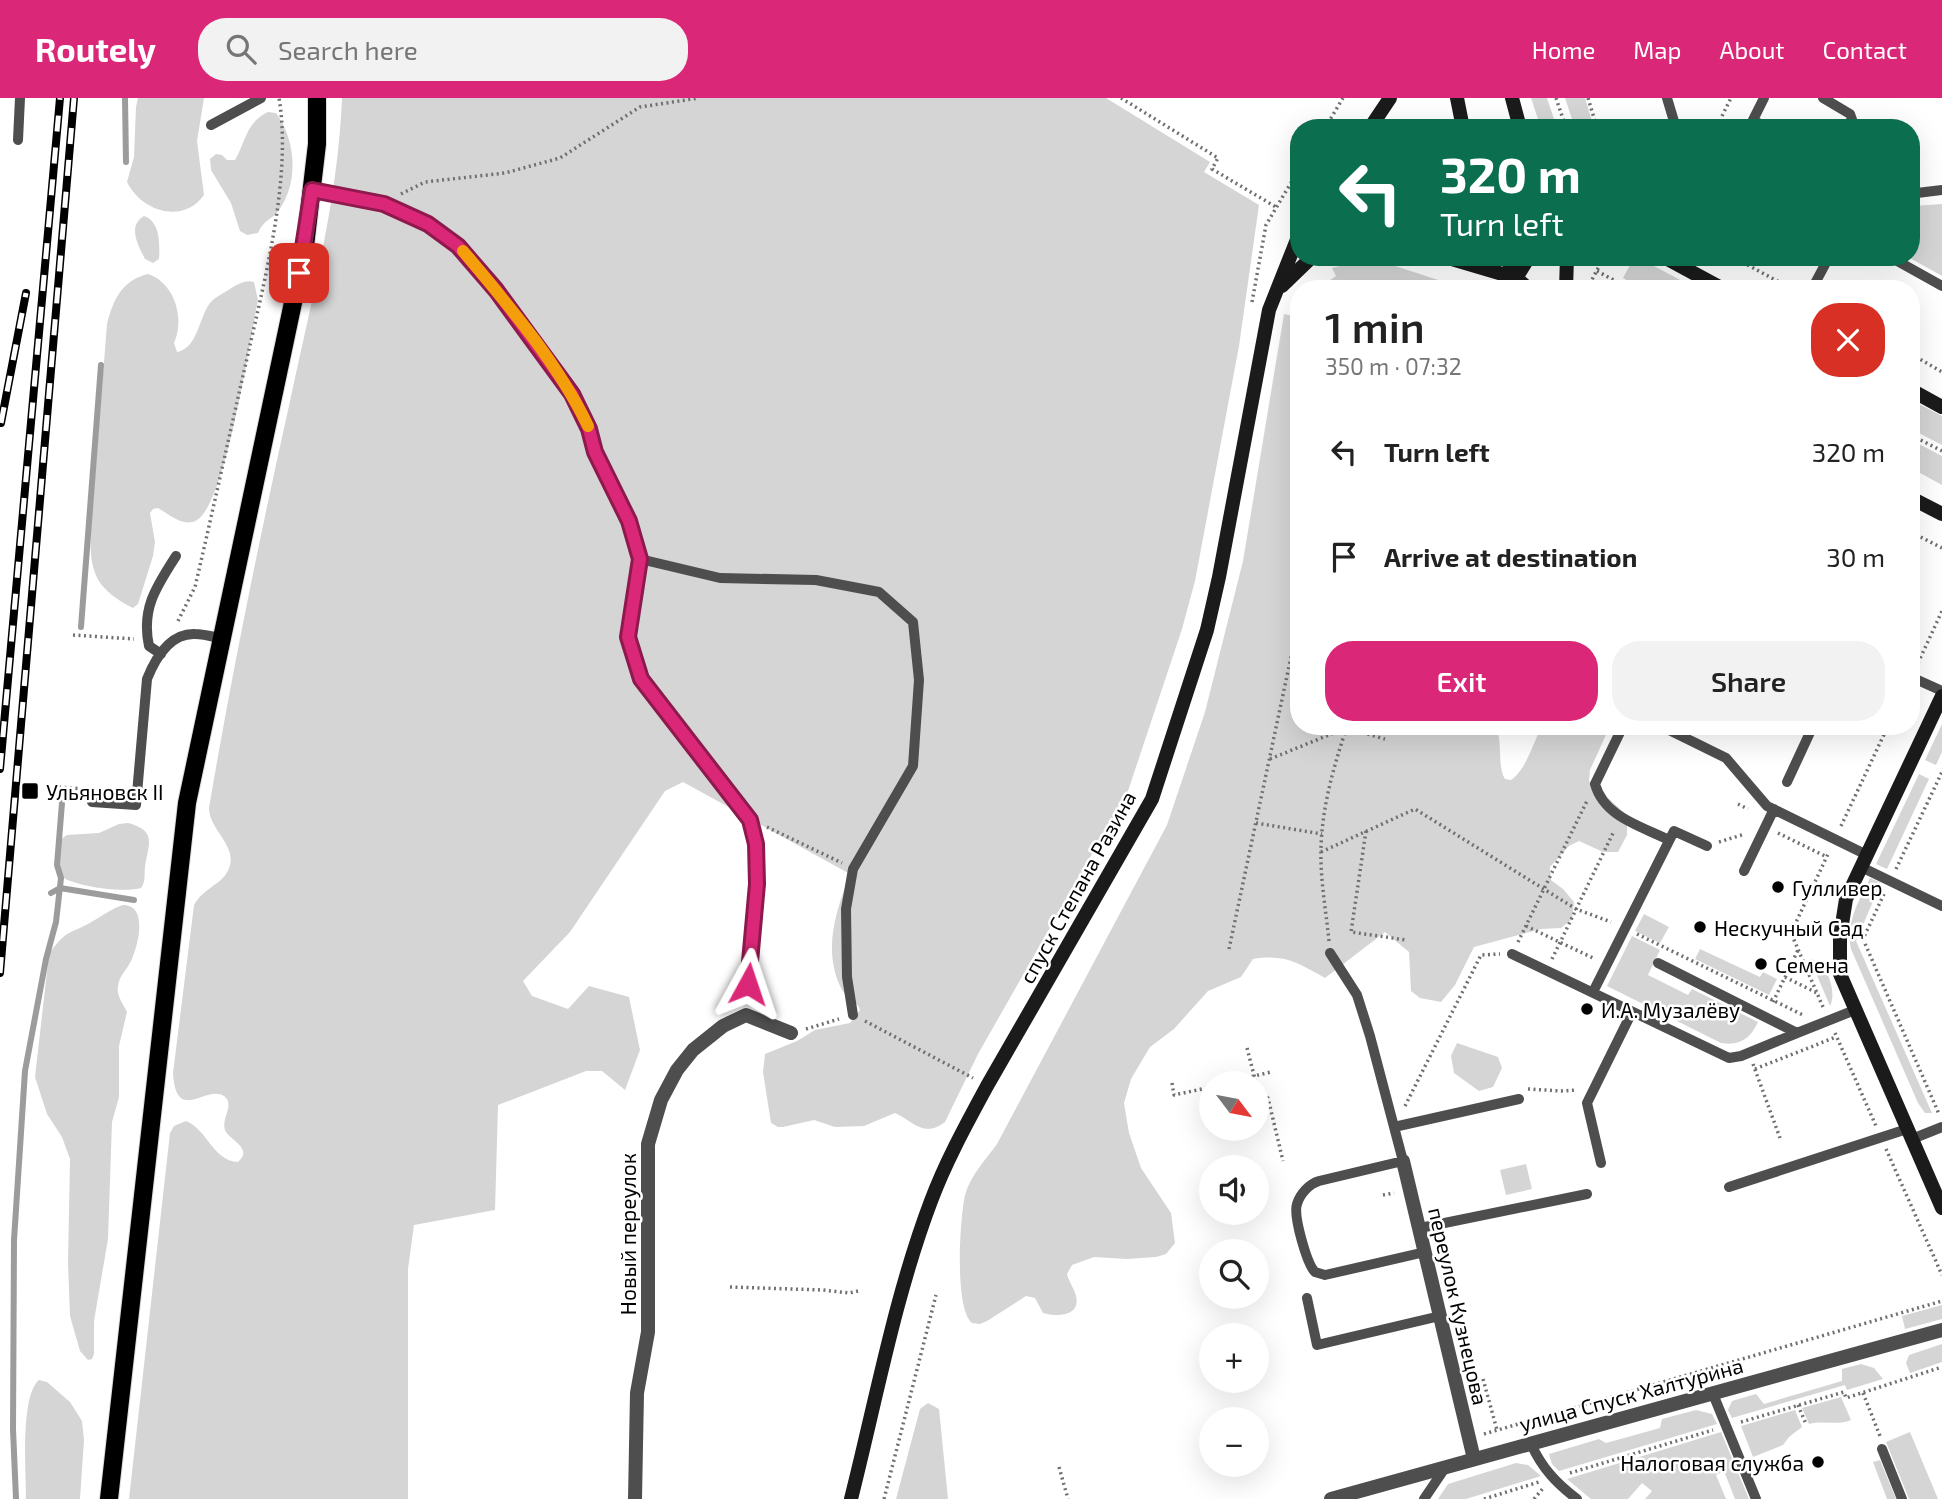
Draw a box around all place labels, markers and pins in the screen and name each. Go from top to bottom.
pin [269,243,329,303]
place label: Ульяновск II [46,779,163,804]
marker: Ульяновск II [20,781,40,801]
place label: Гулливер [1792,875,1883,901]
marker: Гулливер [1770,879,1786,895]
place label: Нескучный Сад [1714,915,1864,941]
marker: Нескучный Сад [1692,919,1708,935]
place label: Семена [1775,952,1849,977]
marker: Семена [1753,956,1769,972]
place label: И.А. Музалёву [1601,997,1740,1023]
marker: И.А. Музалёву [1579,1001,1595,1017]
place label: Налоговая служба [1620,1450,1804,1476]
marker: Налоговая служба [1810,1454,1826,1470]

